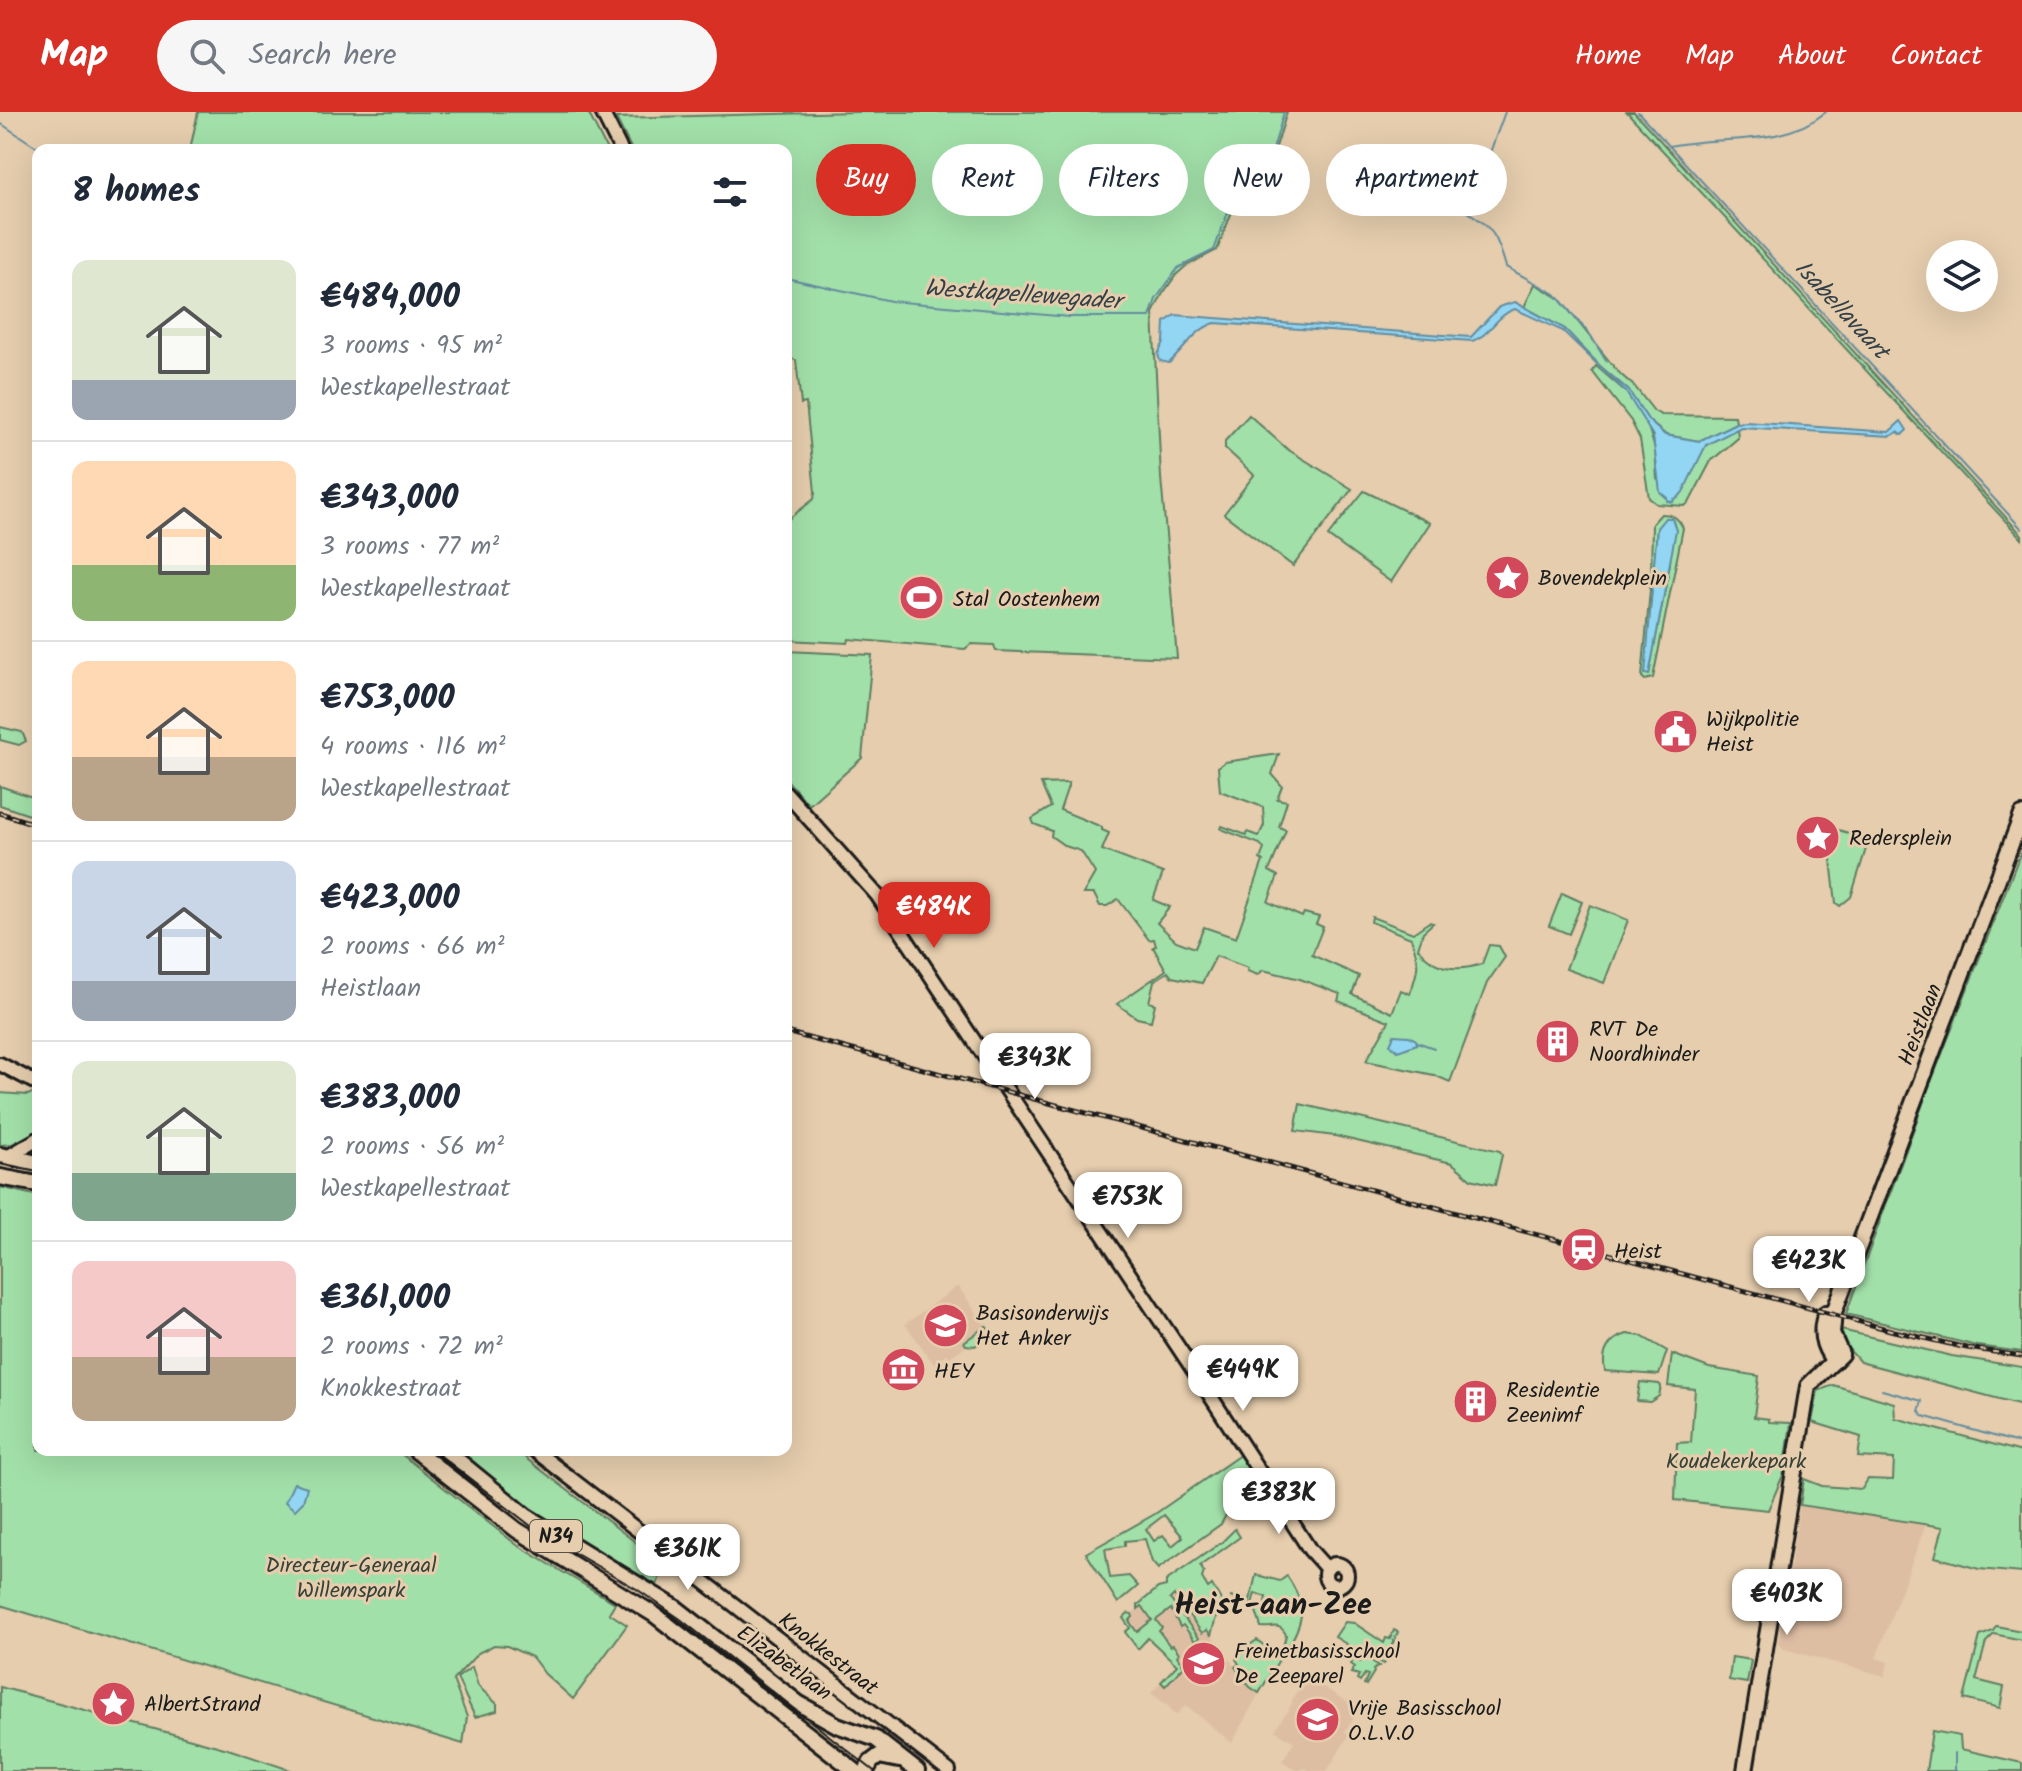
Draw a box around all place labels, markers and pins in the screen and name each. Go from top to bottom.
place icon: Bovendekplein [1483,553,1531,601]
place label: Bovendekplein [1538,562,1667,597]
sports icon: Stal Oostenhem [898,574,946,622]
place label: Stal Oostenhem [953,583,1100,618]
place label: Wijkpolitie Heist [1706,703,1799,763]
public building icon: Wijkpolitie Heist [1651,707,1699,755]
place icon: Redersplein [1794,813,1842,861]
place label: Redersplein [1849,822,1952,857]
pin: €484K [878,882,990,950]
place label: RVT De Noordhinder [1589,1013,1701,1073]
building icon: RVT De Noordhinder [1534,1017,1582,1065]
pin: €343K [979,1033,1091,1101]
pin: €753K [1072,1172,1184,1240]
station icon: Heist [1559,1226,1607,1274]
place label: Heist [1614,1235,1662,1270]
pin: €423K [1753,1236,1865,1304]
place label: Basisonderwijs Het Anker [976,1297,1110,1357]
school or university icon: Basisonderwijs Het Anker [921,1301,969,1349]
pin: €449K [1187,1345,1299,1413]
museum icon: HEY [879,1346,927,1394]
place label: HEY [934,1355,976,1390]
place label: Residentie Zeenimf [1506,1374,1600,1434]
building icon: Residentie Zeenimf [1451,1378,1499,1426]
pin: €383K [1223,1468,1335,1536]
pin: €361K [632,1524,744,1592]
pin: €403K [1731,1569,1843,1637]
place label: Freinetbasisschool De Zeeparel [1234,1635,1401,1695]
school or university icon: Freinetbasisschool De Zeeparel [1179,1639,1227,1687]
place icon: AlbertStrand [89,1679,137,1727]
place label: AlbertStrand [144,1688,262,1723]
place label: Vrije Basisschool O.L.V.O [1348,1692,1502,1752]
school or university icon: Vrije Basisschool O.L.V.O [1293,1696,1341,1744]

